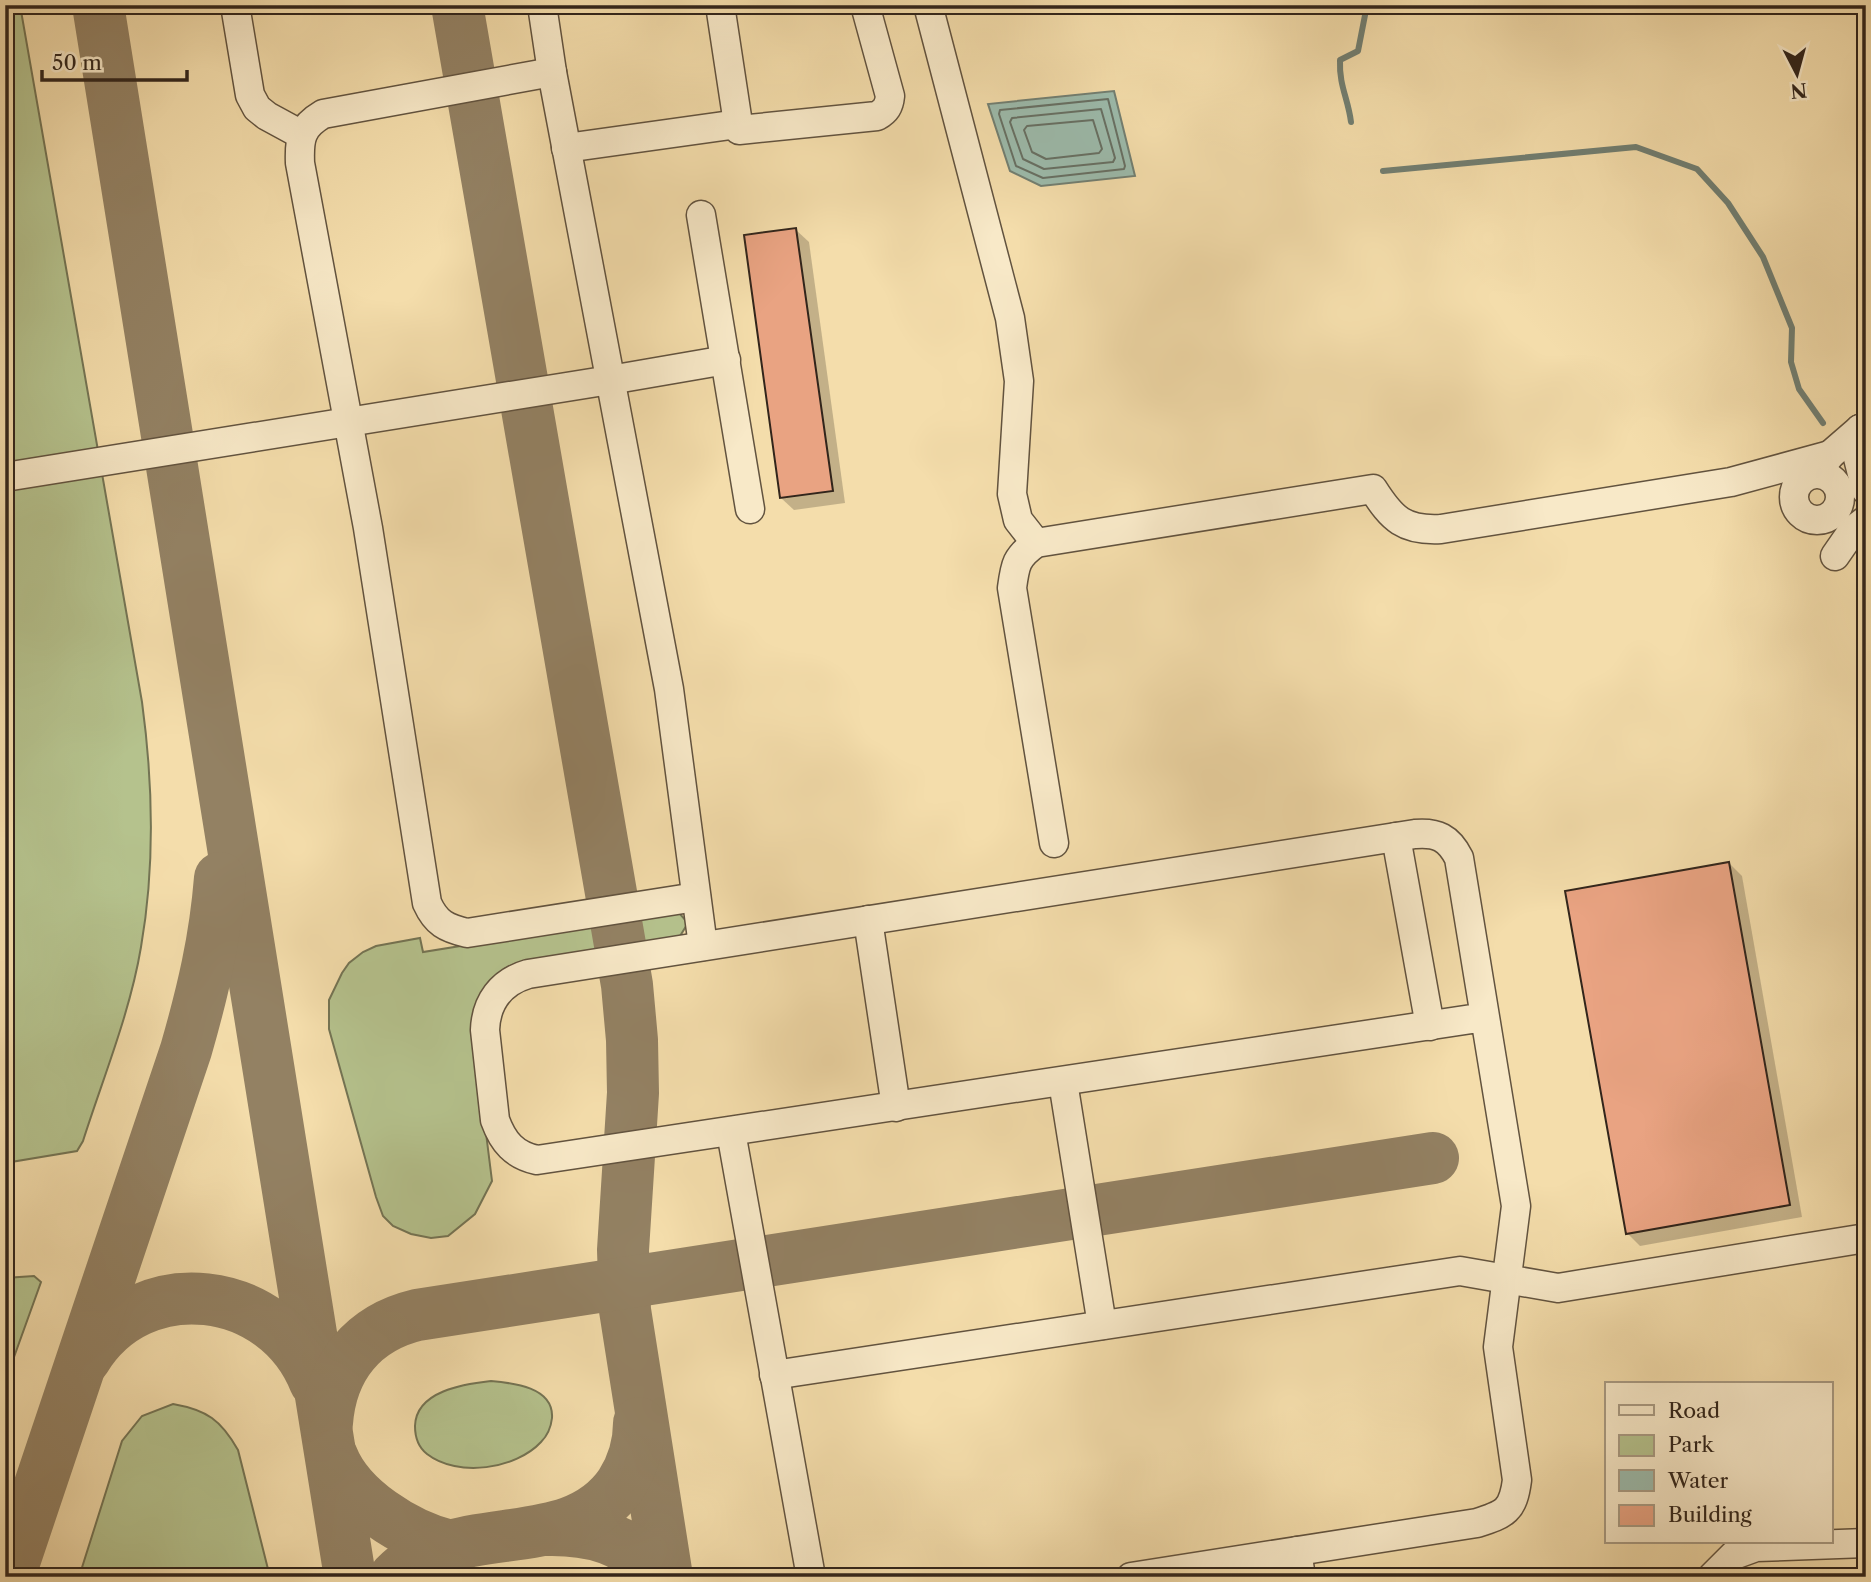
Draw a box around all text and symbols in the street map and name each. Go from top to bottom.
scale bar [42,38,187,82]
north arrow [1762,38,1832,108]
text: 50 m [52,50,102,75]
text: N [1789,78,1808,103]
legend [1605,1382,1832,1544]
text: Road [1668,1398,1720,1423]
text: Park [1668,1432,1714,1457]
text: Water [1667,1468,1728,1493]
text: Building [1668,1502,1753,1527]

